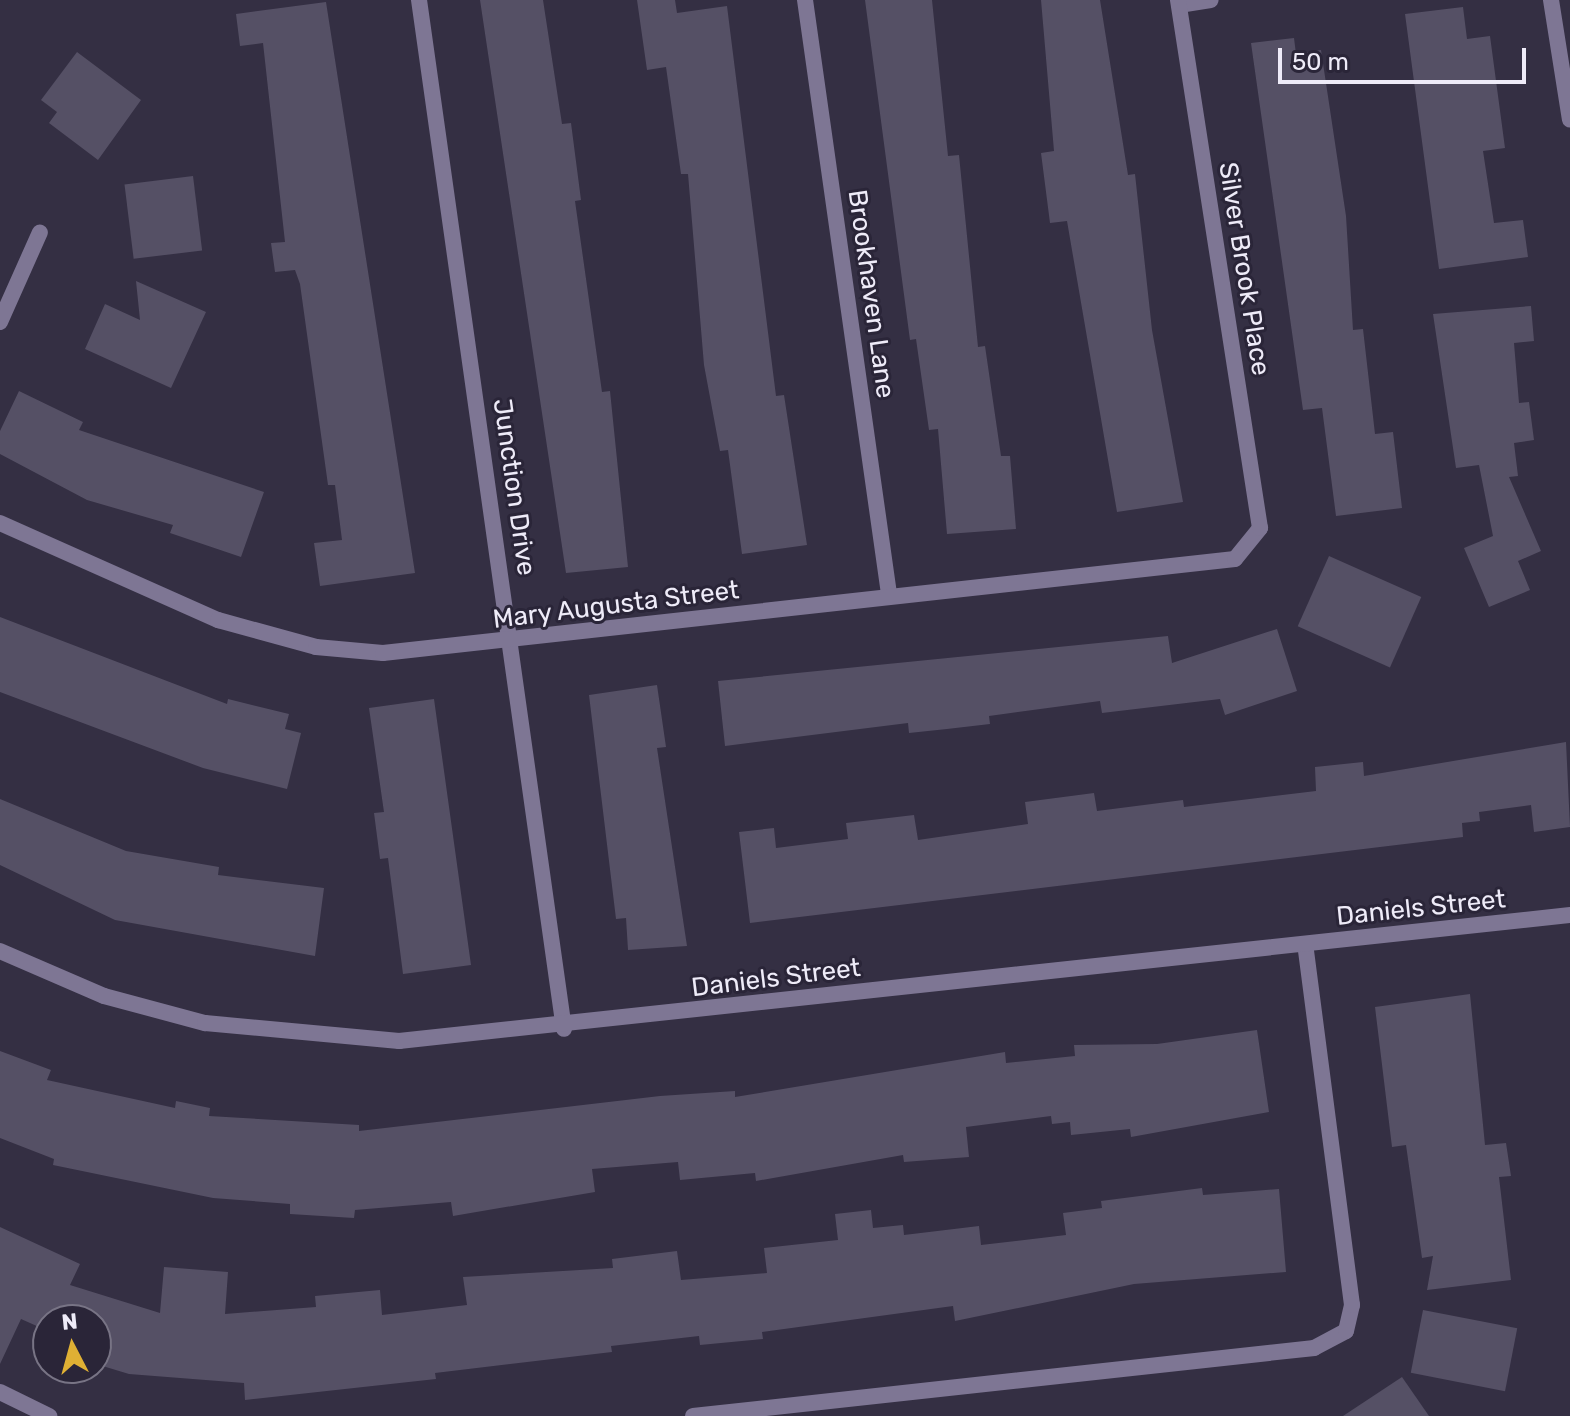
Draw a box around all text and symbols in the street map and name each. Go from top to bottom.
scale bar [1282,32,1530,82]
text: 50 m [1292,48,1349,76]
street label: Silver Brook Place [1212,160,1276,378]
street label: Brookhaven Lane [841,188,901,400]
street label: Junction Drive [486,397,542,577]
street label: Mary Augusta Street [491,574,741,636]
street label: Daniels Street [1335,884,1507,932]
street label: Daniels Street [690,952,862,1004]
north arrow [32,1304,112,1384]
text: N [60,1307,79,1336]

